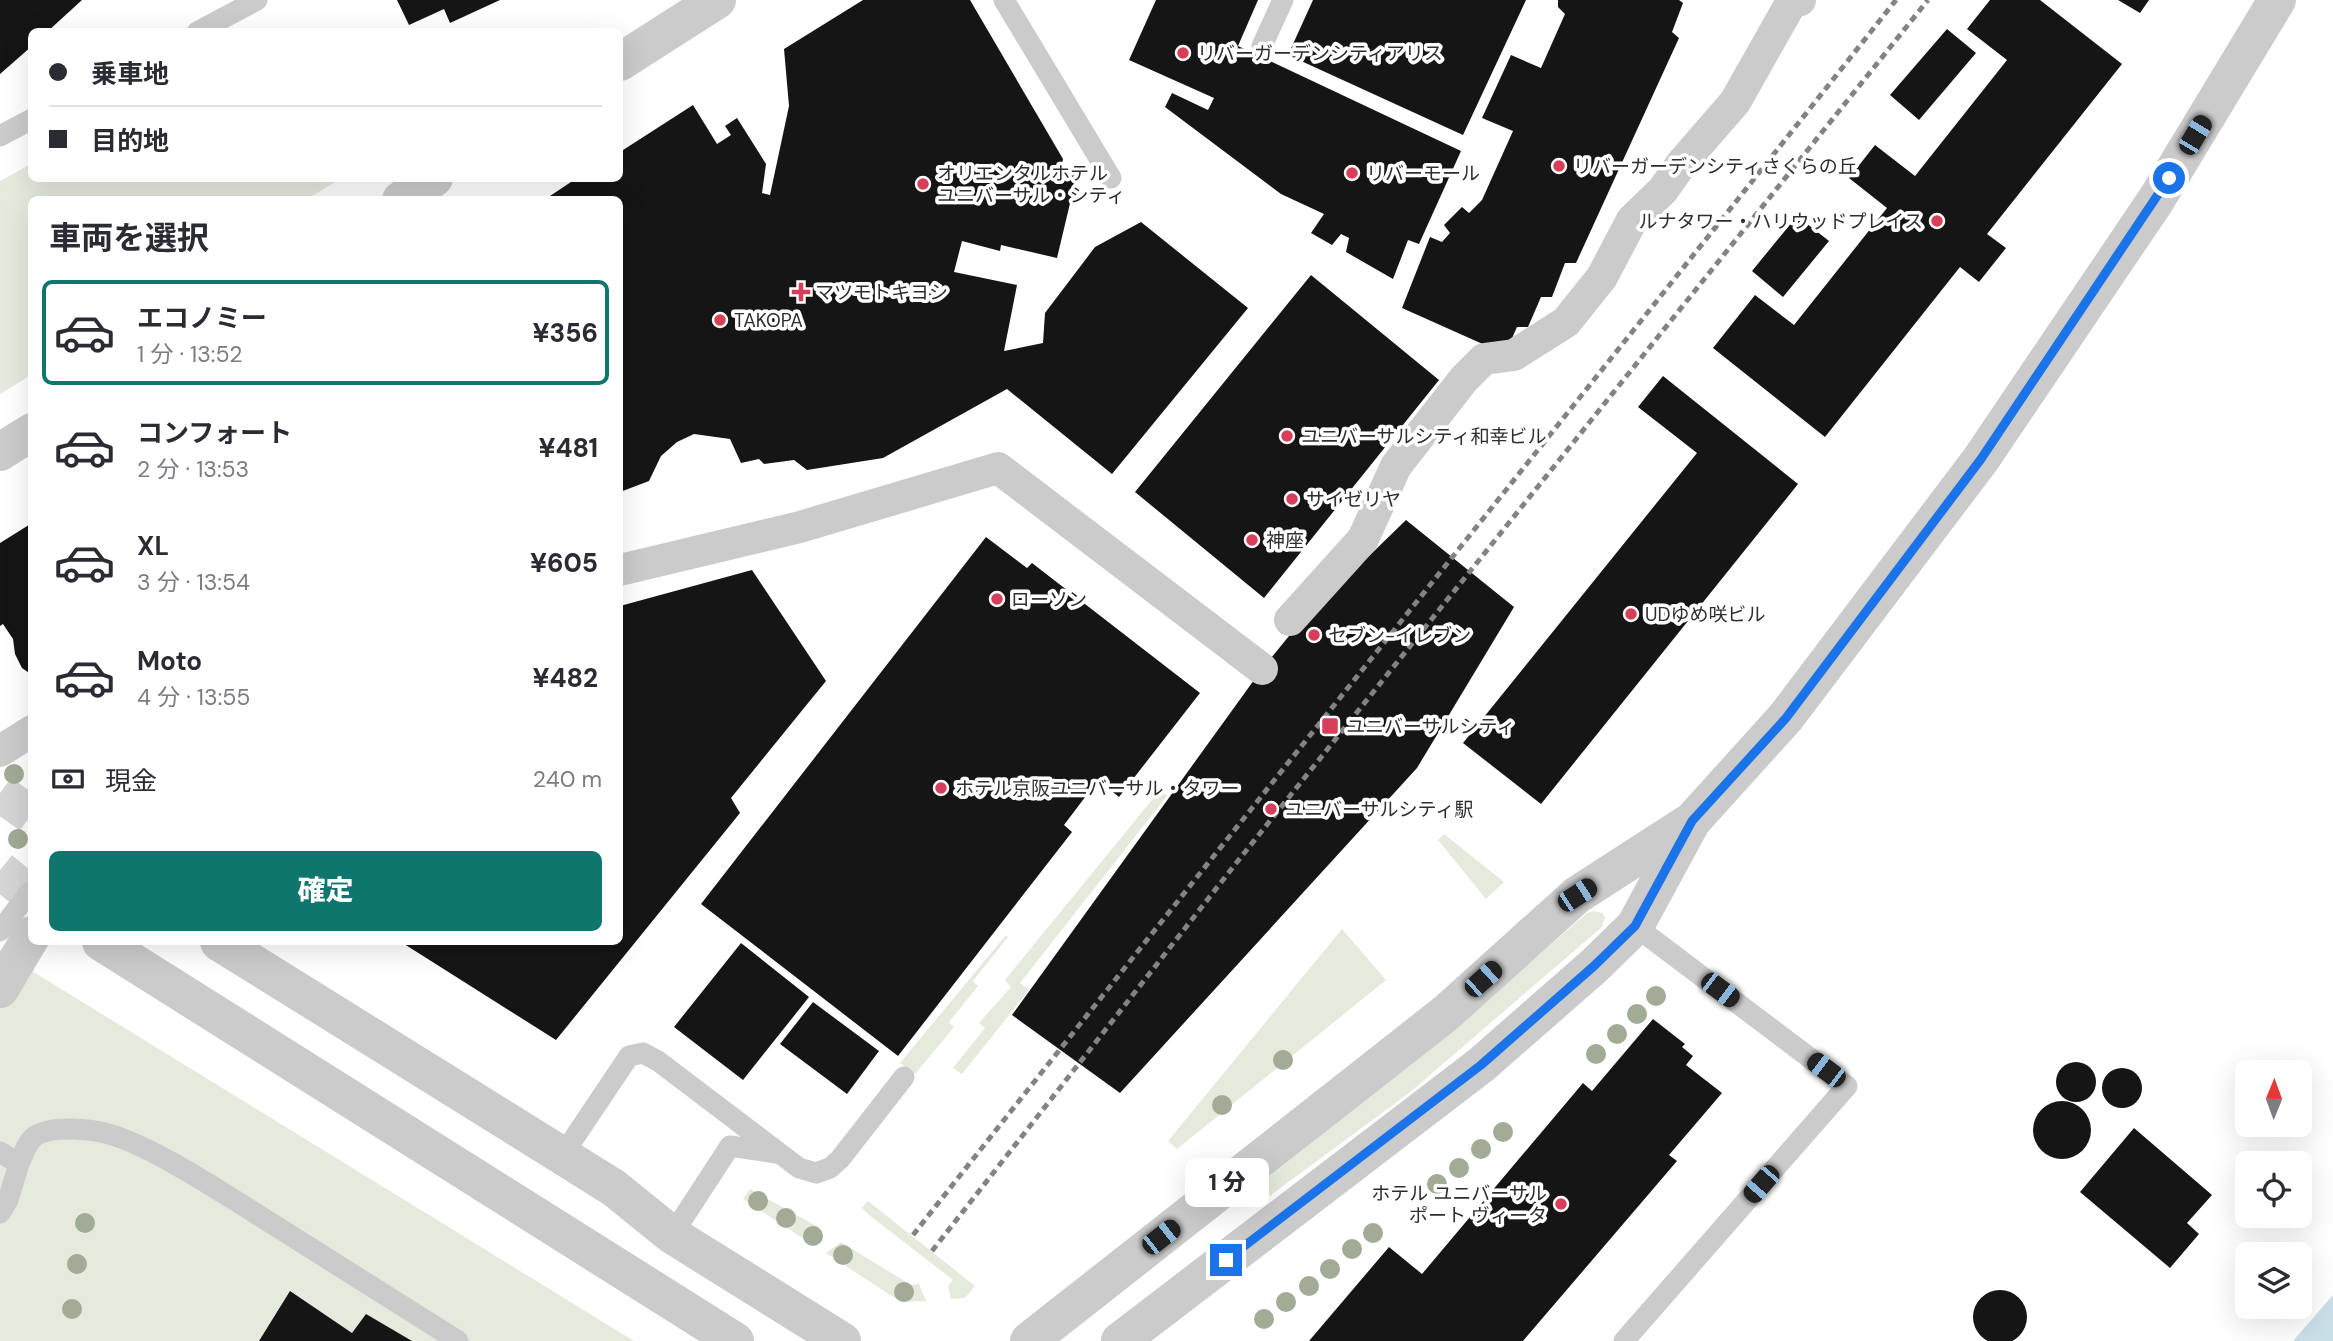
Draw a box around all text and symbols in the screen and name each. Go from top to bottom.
place label: リバーガーデンシティアリス [1197,41,1443,66]
marker: リバーガーデンシティアリス [1175,45,1191,61]
text: 乗車地 [91,57,169,91]
car [2176,112,2215,158]
text: 目的地 [91,124,169,158]
place label: リバーガーデンシティさくらの丘 [1573,154,1857,179]
marker: リバーガーデンシティさくらの丘 [1551,158,1567,174]
place label: オリエンタルホテル ユニバーサル・シティ [937,161,1125,208]
place label: リバーモール [1366,161,1480,186]
route start [2153,162,2185,194]
marker: リバーモール [1344,165,1360,181]
marker: オリエンタルホテル ユニバーサル・シティ [915,176,931,192]
place label: ルナタワー・ハリウッドプレイス [1639,209,1923,234]
marker: ルナタワー・ハリウッドプレイス [1929,213,1945,229]
text: 車両を選択 [49,217,209,259]
place label: マツモトキヨシ [815,280,948,305]
marker: マツモトキヨシ [793,284,809,300]
icon: car [53,301,116,364]
text: エコノミー [137,301,267,335]
place label: TAKOPA [734,308,803,333]
marker: TAKOPA [712,312,728,328]
text: ¥356 [533,316,598,350]
text: 1 分 · 13:52 [137,339,242,369]
icon: car [53,416,116,479]
text: コンフォート [137,416,292,450]
place label: ユニバーサルシティ和幸ビル [1301,424,1546,449]
marker: ユニバーサルシティ和幸ビル [1279,428,1295,444]
text: ¥481 [538,431,598,465]
text: 2 分 · 13:53 [137,454,249,484]
place label: サイゼリヤ [1306,487,1401,512]
marker: サイゼリヤ [1284,491,1300,507]
place label: 神座 [1266,528,1304,553]
text: XL [137,529,169,563]
icon: car [53,531,116,594]
marker: 神座 [1244,532,1260,548]
text: ¥605 [530,546,598,580]
text: 3 分 · 13:54 [137,567,250,597]
place label: ローソン [1011,587,1087,612]
marker: ローソン [989,591,1005,607]
place label: UDゆめ咲ビル [1645,602,1766,627]
marker: UDゆめ咲ビル [1623,606,1639,622]
place label: セブン-イレブン [1328,623,1471,648]
marker: セブン-イレブン [1306,627,1322,643]
text: Moto [137,644,202,678]
icon: car [53,646,116,709]
text: ¥482 [533,661,598,695]
text: 4 分 · 13:55 [137,682,250,712]
place label: ユニバーサルシティ [1346,714,1515,739]
marker: ユニバーサルシティ [1320,716,1340,736]
icon: cash [49,760,87,798]
text: 現金 [105,764,157,798]
text: 240 m [533,764,602,794]
place label: ホテル京阪ユニバーサル・タワー [955,776,1240,801]
marker: ホテル京阪ユニバーサル・タワー [933,780,949,796]
place label: ユニバーサルシティ駅 [1285,797,1473,822]
marker: ユニバーサルシティ駅 [1263,801,1279,817]
button: 確定 [49,851,602,931]
car [1554,875,1601,915]
car [1461,957,1506,1001]
car [1697,969,1744,1011]
car [1803,1049,1850,1091]
north arrow [2235,1060,2312,1138]
map controls [2235,1060,2312,1319]
button: locate [2235,1151,2312,1228]
callout: 1 分 [1184,1158,1268,1208]
car [1740,1161,1783,1207]
text: 1 分 [1209,1167,1245,1197]
place label: ホテル ユニバーサル ポート ヴィータ [1371,1181,1547,1228]
marker: ホテル ユニバーサル ポート ヴィータ [1553,1196,1569,1212]
car [1138,1216,1185,1258]
button: layers [2235,1242,2312,1319]
route end [1210,1244,1242,1276]

